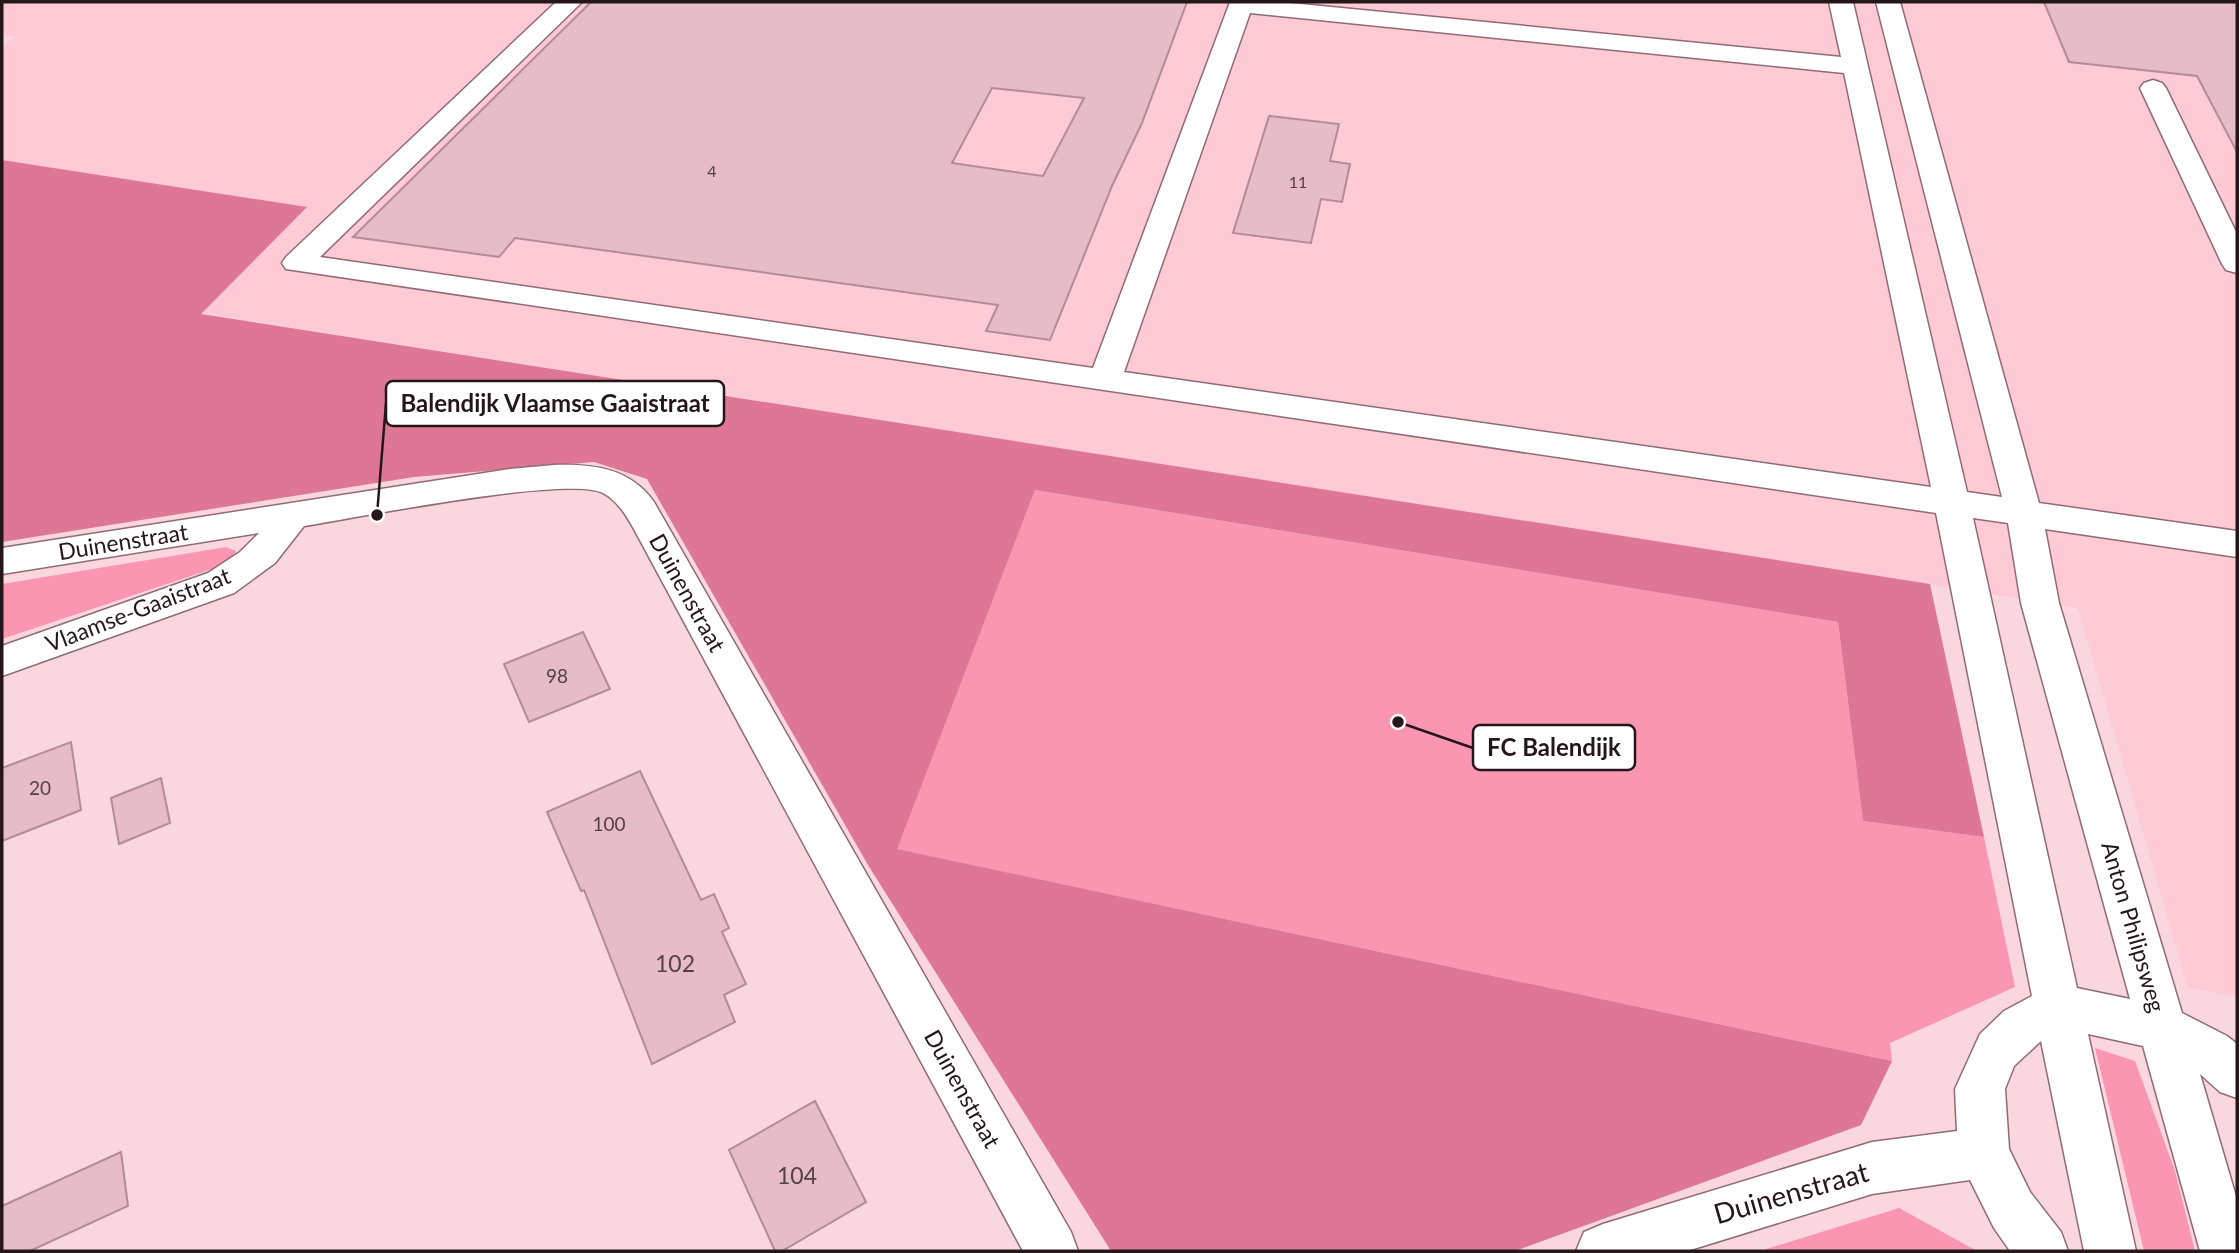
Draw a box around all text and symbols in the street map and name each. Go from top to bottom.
house number: 4 [707,161,717,180]
house number: 11 [1289,172,1307,191]
callout: Balendijk Vlaamse Gaaistraat [386,381,724,426]
text: Balendijk Vlaamse Gaaistraat [400,388,710,417]
street label: Duinenstraat [56,517,190,565]
street label: Duinenstraat [644,529,732,657]
street label: Vlaamse-Gaaistraat [41,561,235,657]
house number: 98 [546,664,568,687]
callout: FC Balendijk [1473,725,1635,770]
text: FC Balendijk [1487,732,1621,761]
house number: 20 [29,776,51,799]
house number: 100 [592,812,626,835]
street label: Anton Philipsweg [2096,838,2172,1015]
house number: 102 [655,949,695,977]
street label: Duinenstraat [919,1025,1007,1153]
street label: Duinenstraat [1709,1154,1872,1230]
house number: 104 [777,1161,817,1189]

